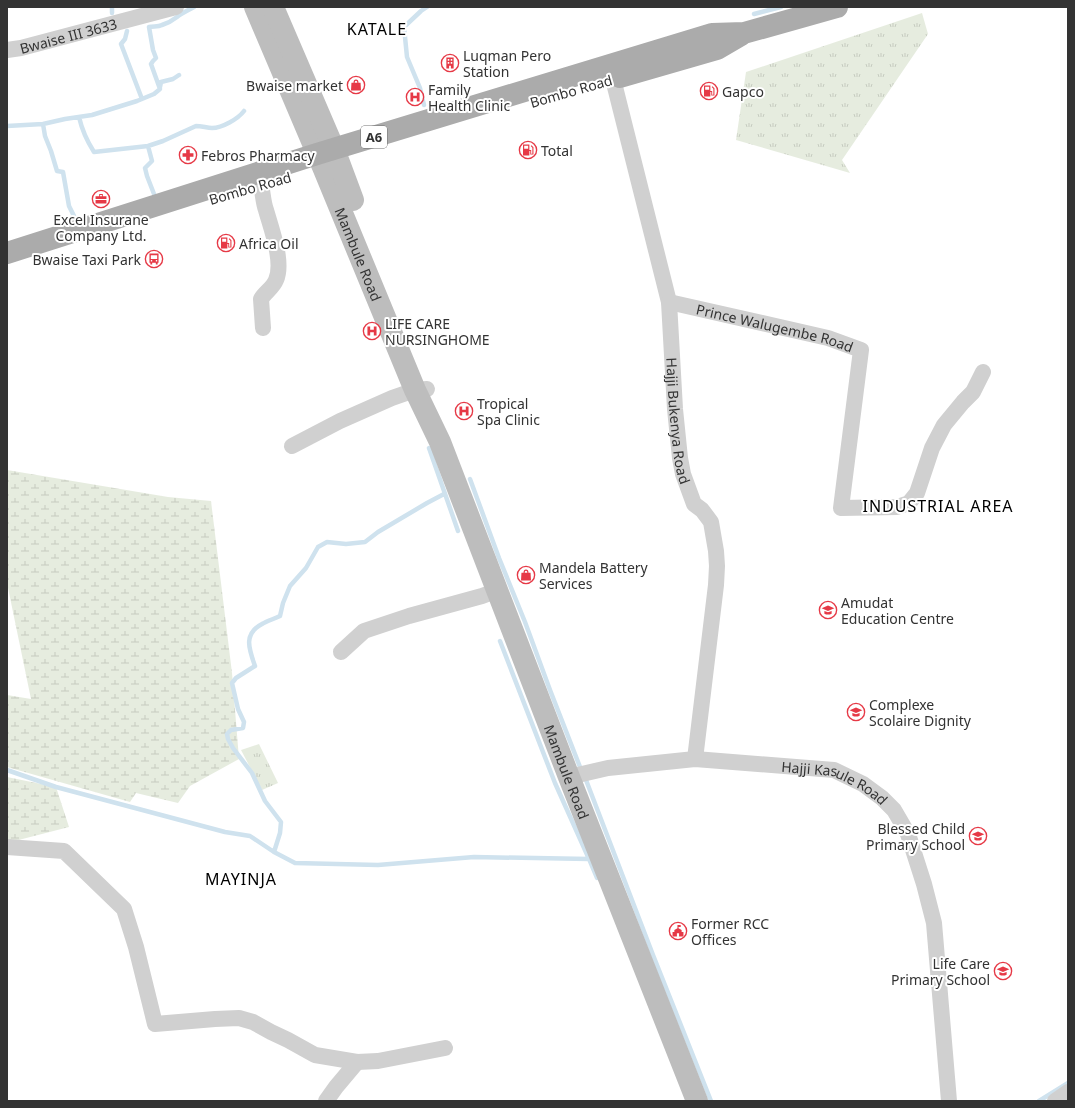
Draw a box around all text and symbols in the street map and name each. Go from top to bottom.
street label: Bwaise III 3633 [18,14,119,57]
district label: KATALE [347,18,407,40]
place label: Luqman Pero Station [463,46,551,81]
building icon: Luqman Pero Station [440,53,460,73]
street label: Bombo Road [528,70,614,112]
shop icon: Bwaise market [346,75,366,95]
place label: Bwaise market [246,76,343,95]
place label: Family Health Clinic [428,80,510,115]
fuel station icon: Gapco [699,81,719,101]
place label: Gapco [722,82,764,101]
hospital icon: Family Health Clinic [405,87,425,107]
road number: A6 [361,126,387,148]
fuel station icon: Total [518,140,538,160]
place label: Total [541,141,573,160]
pharmacy icon: Febros Pharmacy [178,145,198,165]
place label: Febros Pharmacy [201,146,316,165]
street label: Bombo Road [207,167,293,209]
office icon: Excel Insurane Company Ltd. [91,189,111,209]
street label: Mambule Road [331,204,387,304]
place label: Excel Insurane Company Ltd. [53,210,149,245]
fuel station icon: Africa Oil [216,233,236,253]
place label: Africa Oil [239,234,299,253]
bus stop icon: Bwaise Taxi Park [144,249,164,269]
place label: Bwaise Taxi Park [32,250,142,269]
street label: Prince Walugembe Road [695,299,856,356]
place label: LIFE CARE NURSINGHOME [385,314,490,349]
hospital icon: LIFE CARE NURSINGHOME [362,321,382,341]
street label: Hajji Bukenya Road [663,357,695,486]
place label: Tropical Spa Clinic [477,394,540,429]
hospital icon: Tropical Spa Clinic [454,401,474,421]
district label: INDUSTRIAL AREA [862,495,1014,517]
place label: Mandela Battery Services [539,558,649,593]
shop icon: Mandela Battery Services [516,565,536,585]
place label: Amudat Education Centre [841,593,954,628]
school or university icon: Amudat Education Centre [818,600,838,620]
place label: Complexe Scolaire Dignity [869,695,972,730]
school or university icon: Complexe Scolaire Dignity [846,702,866,722]
street label: Mambule Road [540,722,594,822]
street label: Hajji Kasule Road [781,756,892,808]
place label: Blessed Child Primary School [866,819,965,854]
school or university icon: Blessed Child Primary School [968,826,988,846]
district label: MAYINJA [205,868,277,890]
place label: Former RCC Offices [691,914,769,949]
public building icon: Former RCC Offices [668,921,688,941]
place label: Life Care Primary School [891,954,990,989]
school or university icon: Life Care Primary School [993,961,1013,981]

